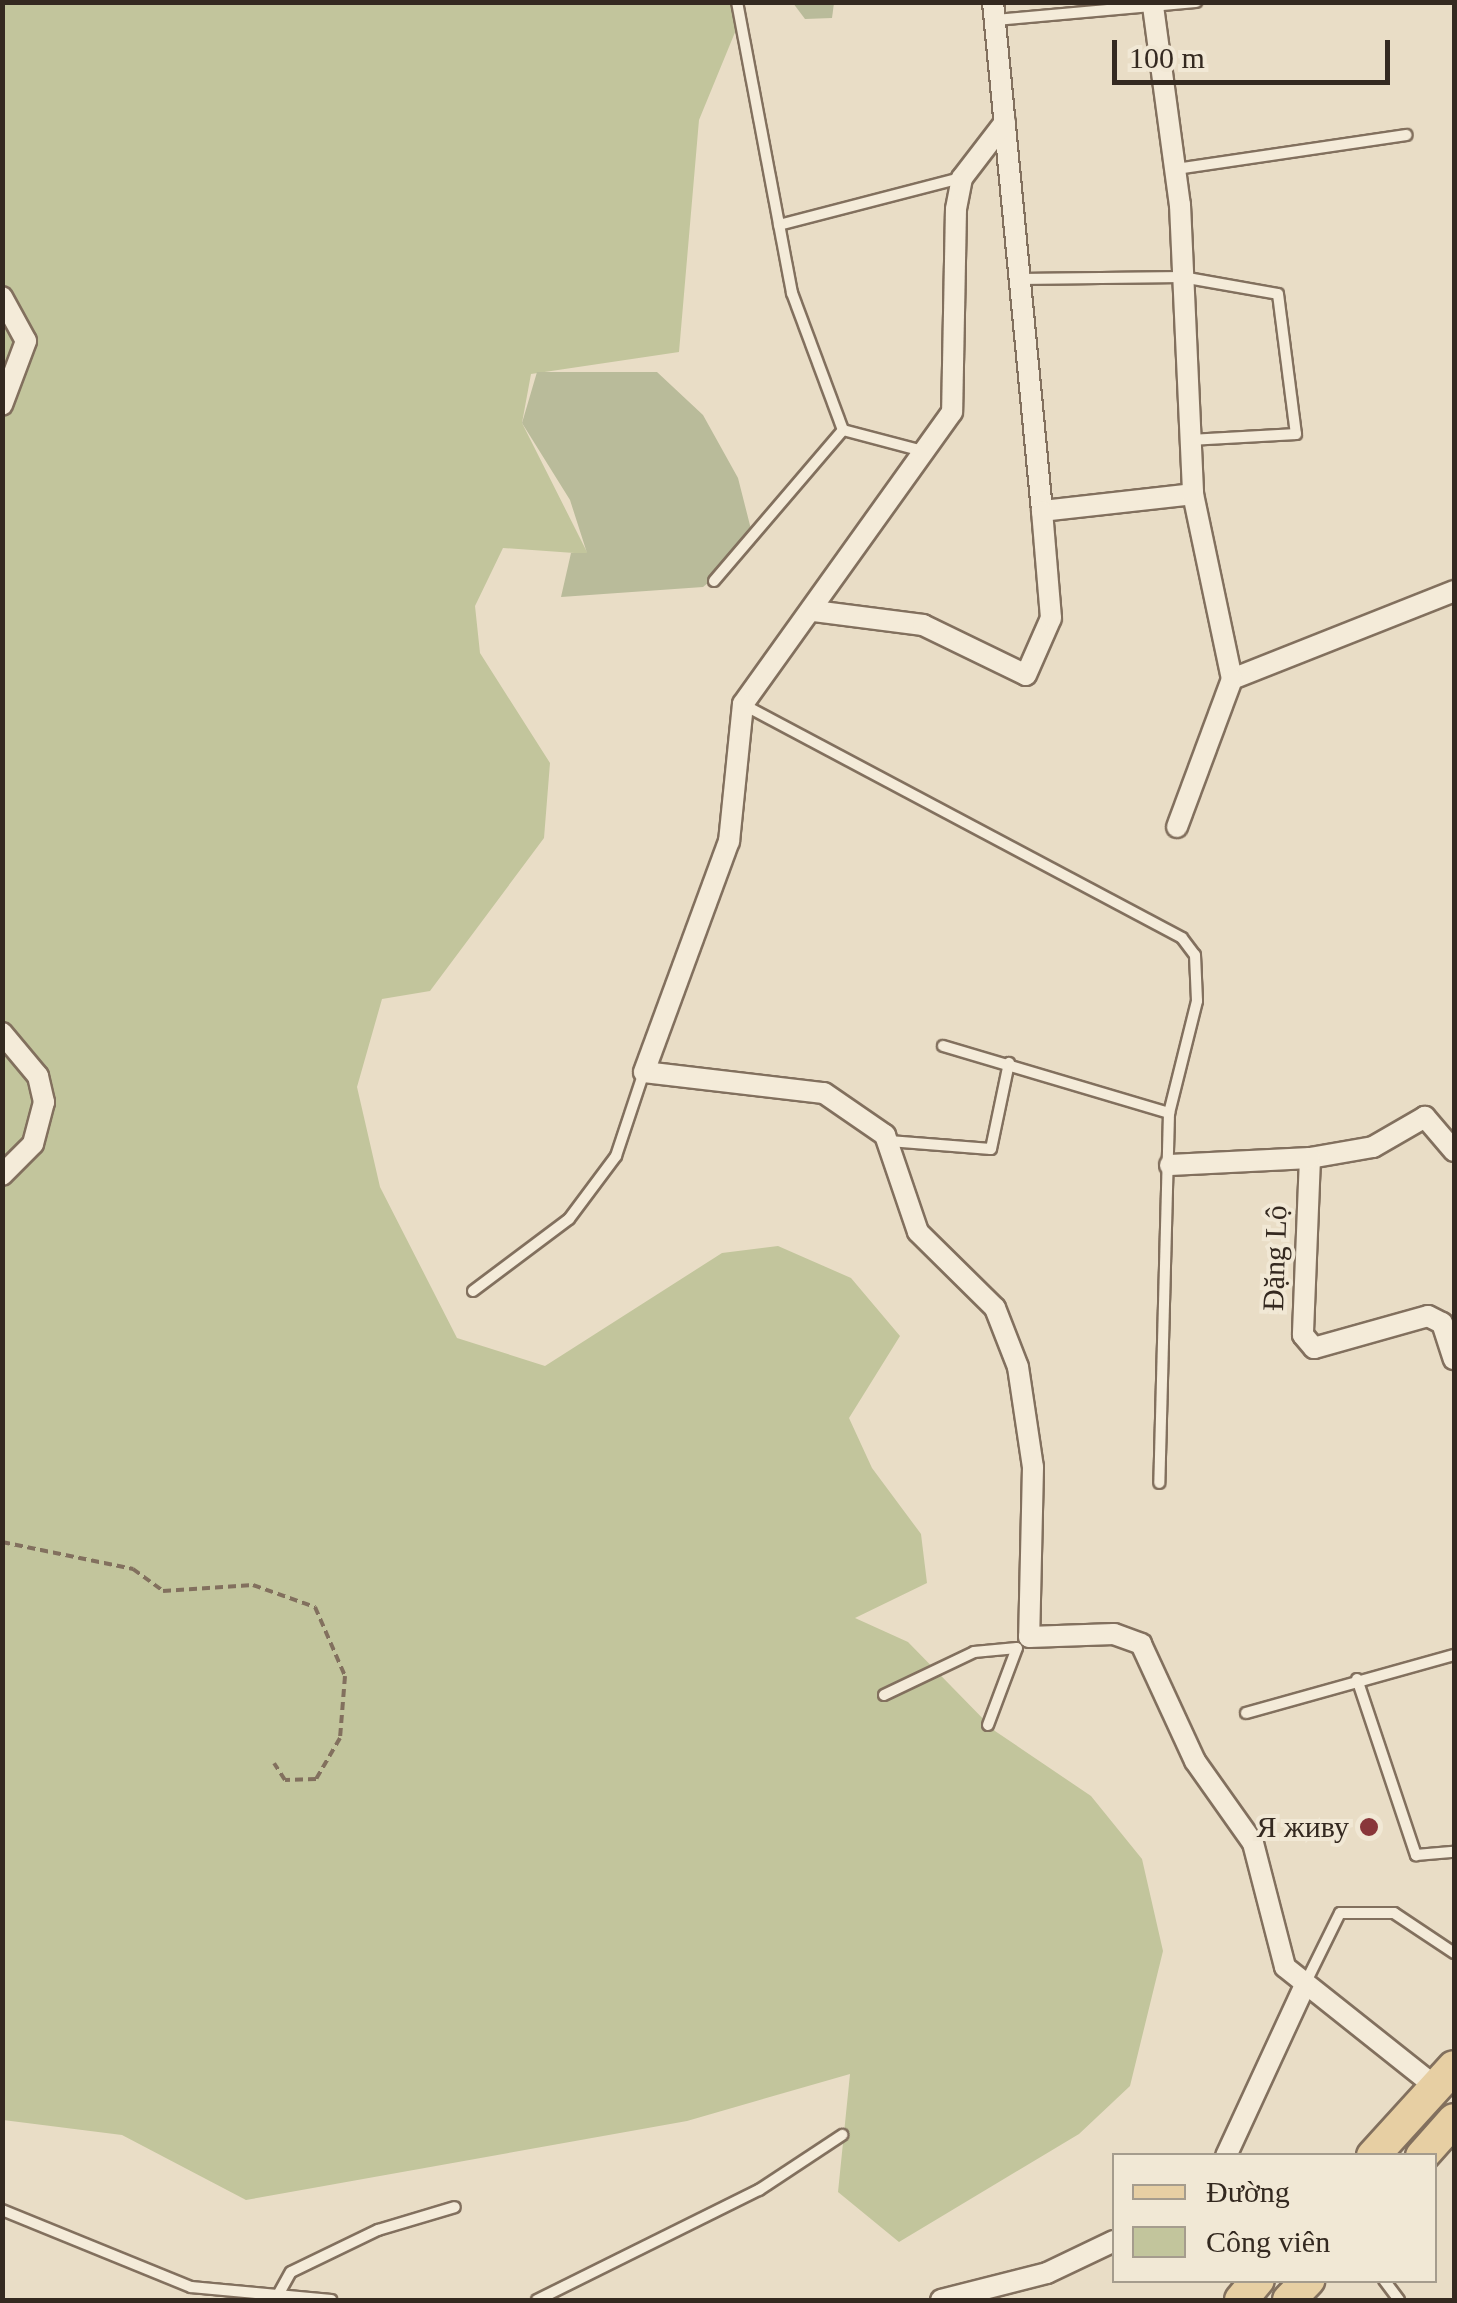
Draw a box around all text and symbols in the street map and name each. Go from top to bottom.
scale bar [1117,20,1394,82]
text: 100 m [1129,41,1205,74]
street label: Đặng Lộ [1255,1205,1295,1311]
place label: Я живу [1257,1809,1349,1845]
marker: Я живу [1358,1816,1380,1838]
legend [1112,2153,1437,2283]
text: Đường [1206,2175,1290,2208]
text: Công viên [1206,2225,1330,2258]

